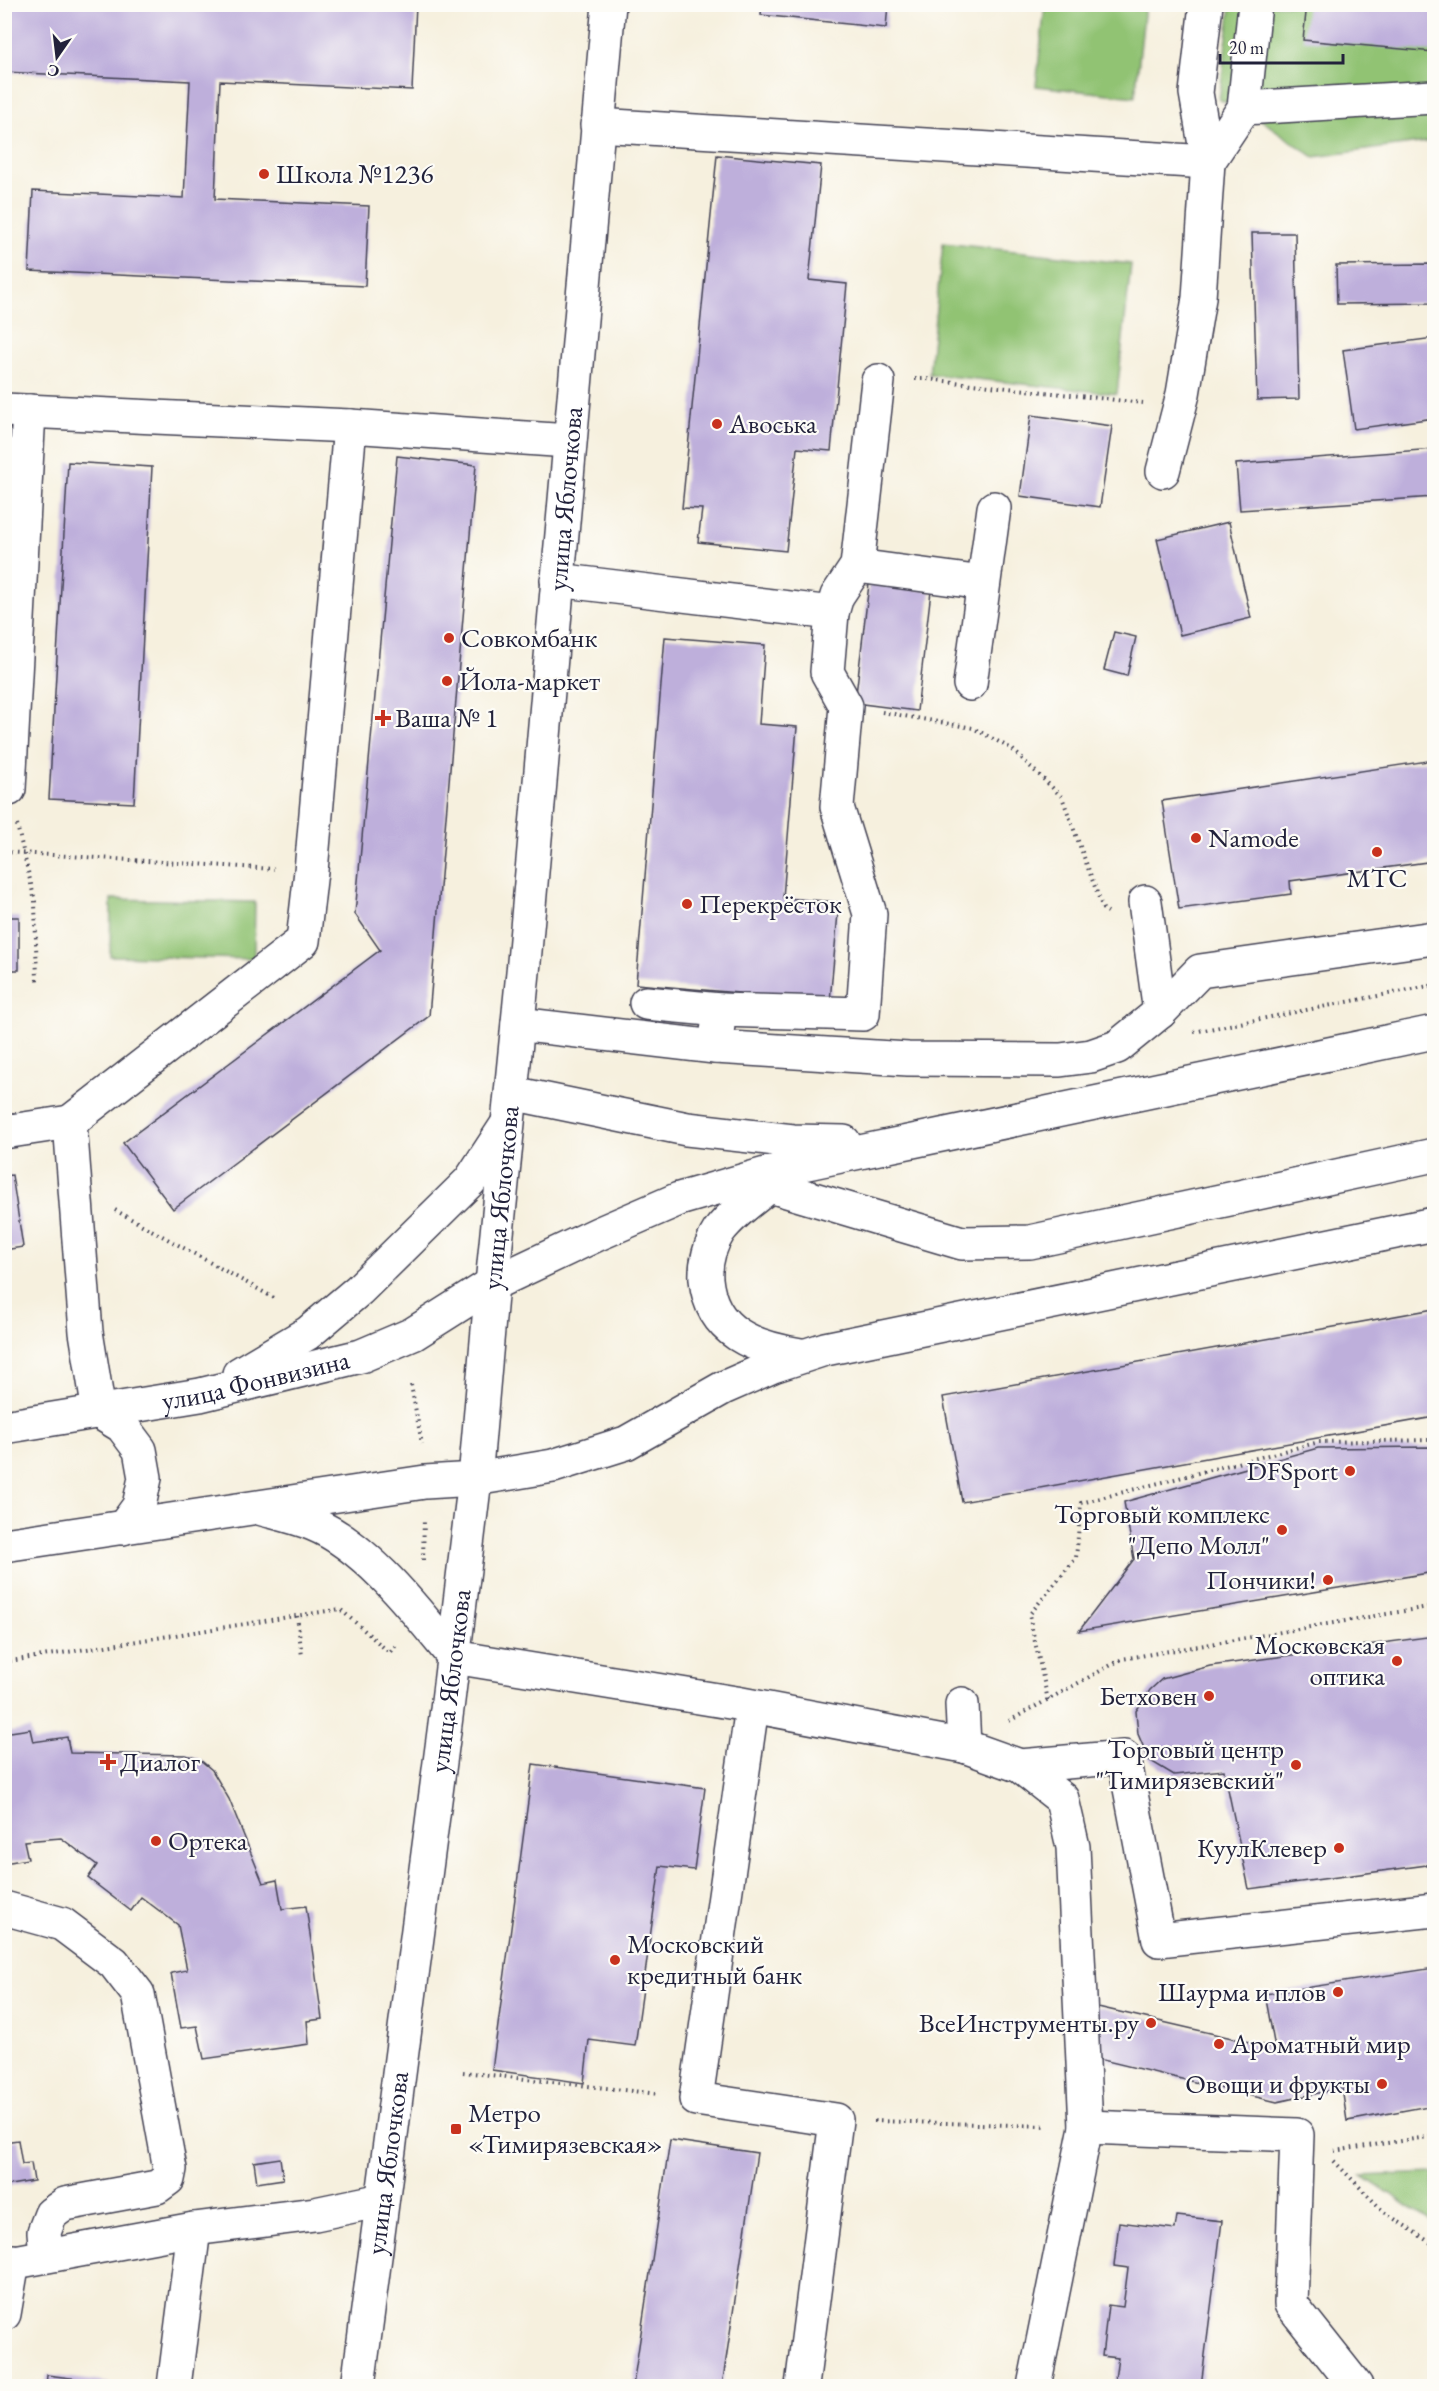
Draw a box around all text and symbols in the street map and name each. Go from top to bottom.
north arrow [27,27,87,87]
scale bar [1220,27,1343,65]
text: 20 m [1229,36,1264,59]
text: С [45,60,62,83]
place label: Школа №1236 [276,156,433,191]
marker: Школа №1236 [257,167,271,181]
street label: улица Яблочкова [539,405,590,592]
place label: Авоська [728,406,817,441]
marker: Авоська [710,417,724,431]
place label: Совкомбанк [461,620,597,655]
marker: Совкомбанк [442,631,456,645]
place label: Йола-маркет [459,663,600,698]
marker: Йола-маркет [440,674,454,688]
place label: Ваша № 1 [395,700,498,735]
marker: Ваша № 1 [376,711,390,725]
place label: Namode [1208,820,1299,855]
marker: Namode [1189,831,1203,845]
marker: МТС [1370,845,1384,859]
place label: МТС [1346,860,1408,895]
place label: Перекрёсток [699,886,842,921]
marker: Перекрёсток [680,897,694,911]
street label: улица Яблочкова [474,1104,527,1291]
street label: улица Фонвизина [159,1341,353,1418]
place label: DFSport [1246,1453,1339,1488]
marker: DFSport [1343,1464,1357,1478]
place label: Торговый комплекс "Депо Молл" [1054,1496,1270,1562]
marker: Торговый комплекс "Депо Молл" [1275,1523,1289,1537]
place label: Пончики! [1206,1562,1316,1597]
marker: Пончики! [1321,1573,1335,1587]
street label: улица Яблочкова [421,1587,478,1775]
place label: Московская оптика [1254,1627,1385,1693]
marker: Московская оптика [1390,1654,1404,1668]
place label: Бетховен [1099,1678,1197,1713]
marker: Бетховен [1202,1689,1216,1703]
place label: Торговый центр "Тимирязевский" [1095,1731,1284,1797]
place label: Диалог [120,1744,200,1779]
marker: Диалог [101,1755,115,1769]
marker: Торговый центр "Тимирязевский" [1289,1758,1303,1772]
place label: Ортека [168,1823,248,1858]
place label: КуулКлевер [1197,1830,1327,1865]
marker: Ортека [149,1834,163,1848]
marker: КуулКлевер [1332,1841,1346,1855]
place label: Московский кредитный банк [627,1926,802,1992]
marker: Московский кредитный банк [608,1953,622,1967]
place label: Шаурма и плов [1158,1974,1326,2009]
marker: Шаурма и плов [1331,1985,1345,1999]
place label: ВсеИнструменты.ру [919,2005,1139,2040]
marker: ВсеИнструменты.ру [1144,2016,1158,2030]
place label: Ароматный мир [1230,2026,1411,2061]
marker: Ароматный мир [1212,2037,1226,2051]
place label: Овощи и фрукты [1185,2066,1370,2101]
street label: улица Яблочкова [357,2069,416,2257]
marker: Овощи и фрукты [1375,2077,1389,2091]
place label: Метро «Тимирязевская» [468,2095,663,2161]
marker: Метро «Тимирязевская» [449,2122,463,2136]

